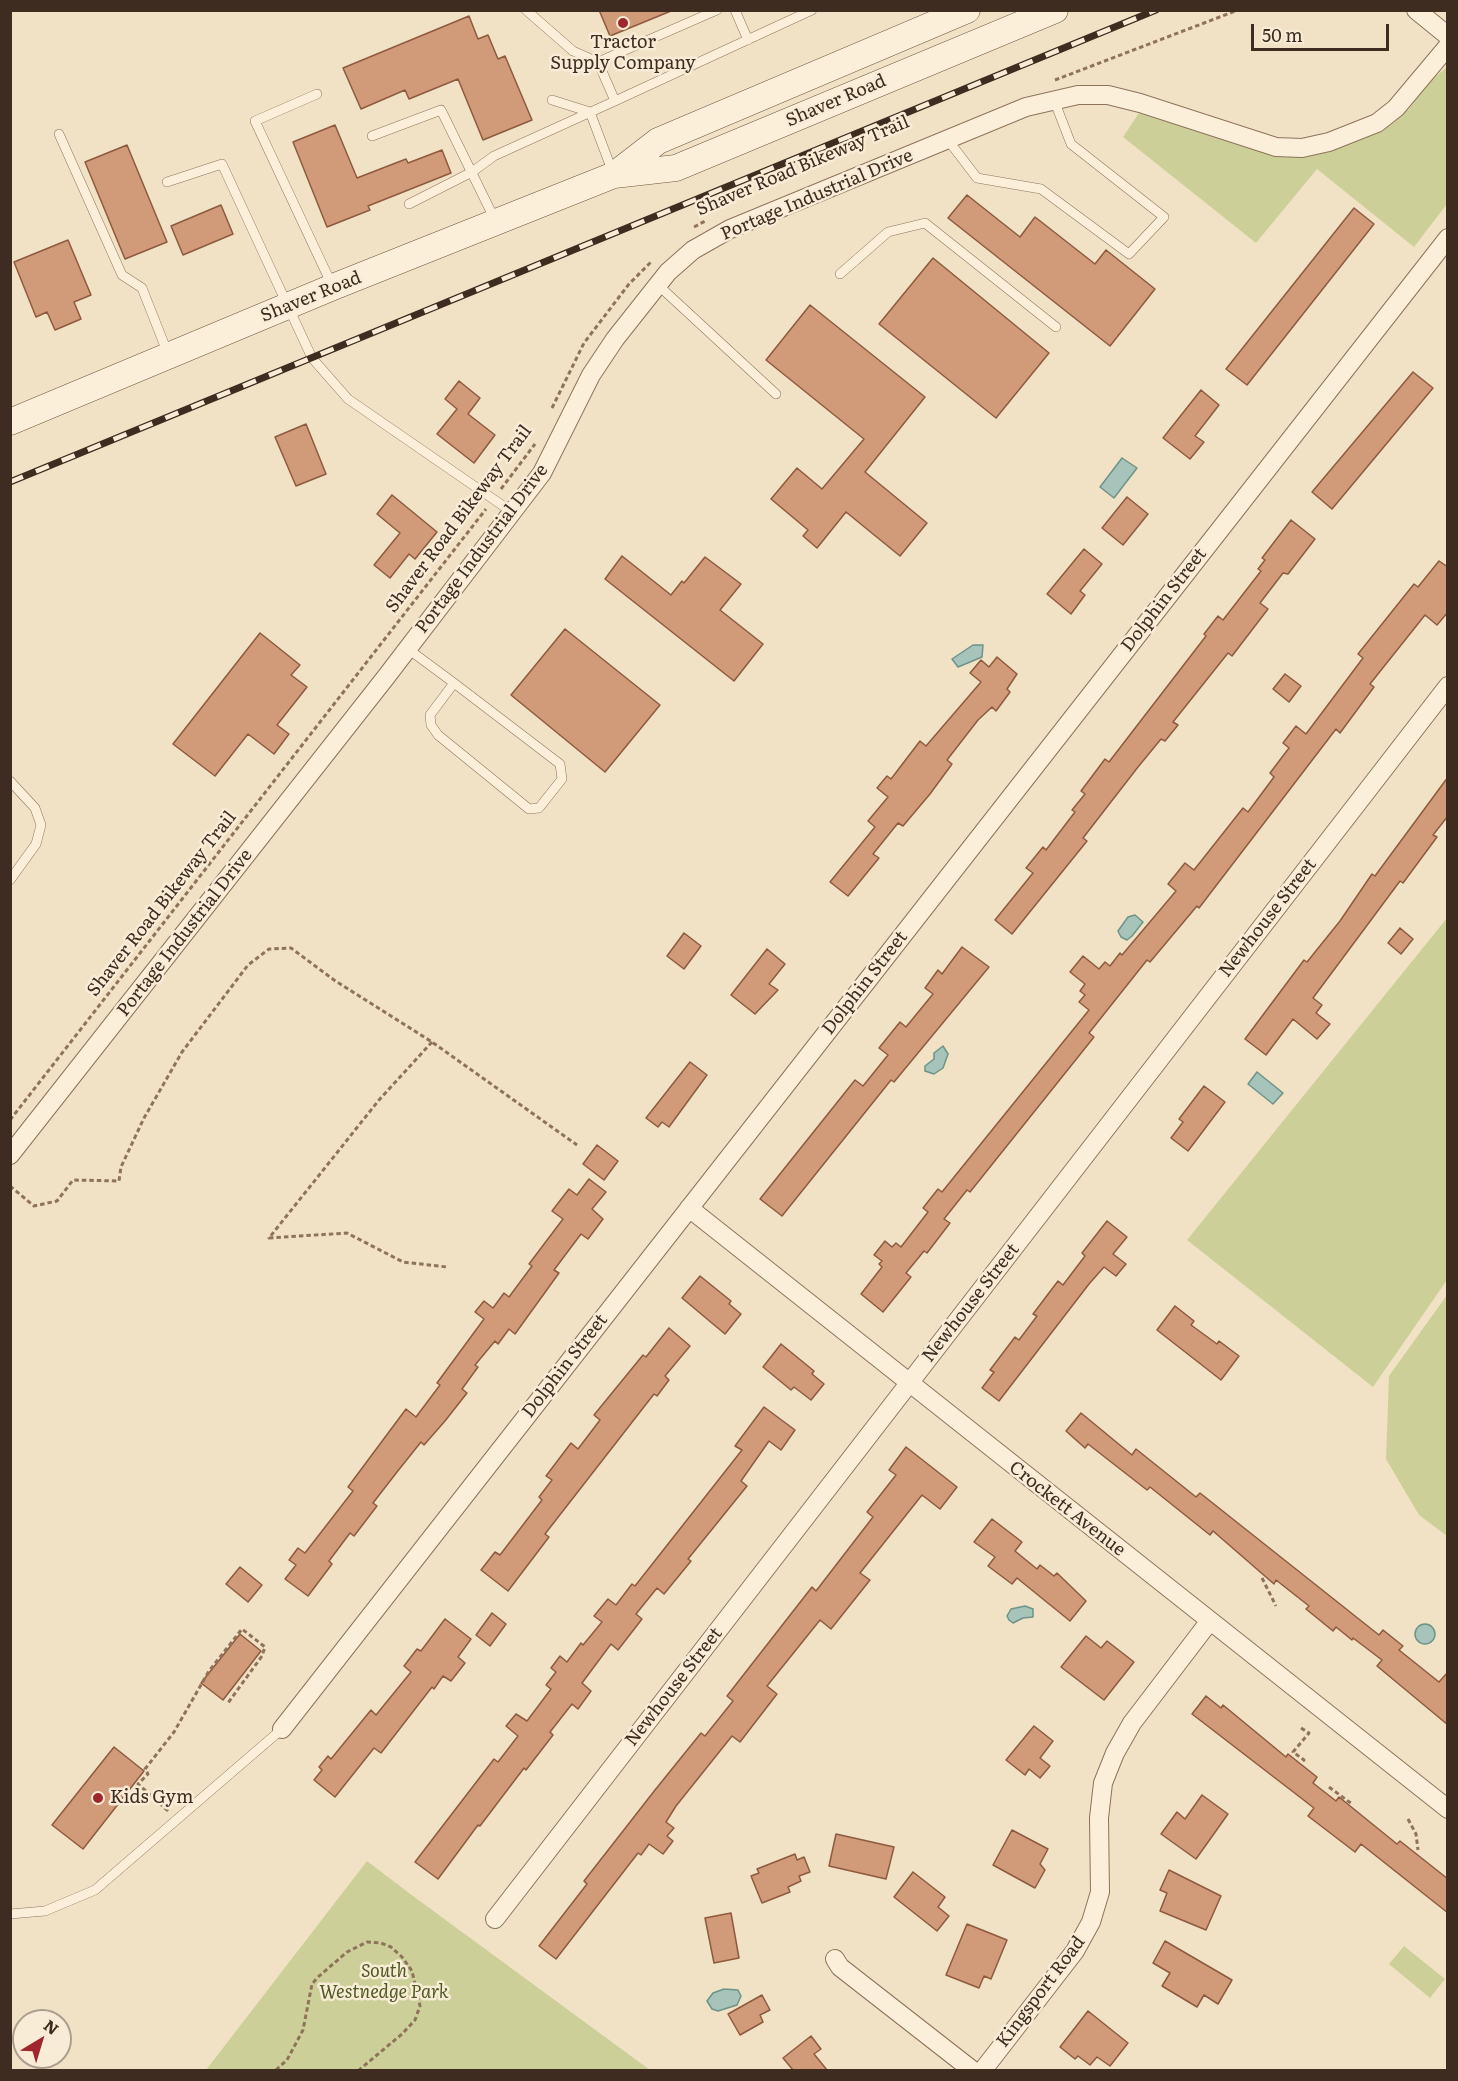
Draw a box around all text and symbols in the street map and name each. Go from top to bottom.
scale bar [1254,12,1392,50]
marker: Tractor Supply Company [616,16,630,30]
text: 50 m [1262,21,1303,48]
place label: Tractor Supply Company [550,32,696,74]
street label: Shaver Road [783,70,889,132]
street label: Shaver Road Bikeway Trail [693,111,913,221]
street label: Portage Industrial Drive [718,145,916,245]
street label: Shaver Road [257,267,365,327]
street label: Shaver Road Bikeway Trail [381,421,537,617]
street label: Portage Industrial Drive [411,460,553,638]
street label: Dolphin Street [1117,544,1211,656]
street label: Shaver Road Bikeway Trail [83,807,241,1001]
street label: Portage Industrial Drive [113,845,257,1021]
street label: Newhouse Street [1215,854,1321,982]
street label: Dolphin Street [818,927,912,1039]
street label: Newhouse Street [918,1239,1024,1367]
street label: Dolphin Street [518,1310,612,1422]
street label: Crockett Avenue [1005,1457,1129,1561]
street label: Newhouse Street [621,1623,727,1751]
place label: Kids Gym [110,1787,193,1809]
marker: Kids Gym [91,1791,105,1805]
street label: Kingsport Road [992,1932,1090,2052]
park label: South Westnedge Park [319,1961,449,2004]
north arrow [12,2009,72,2069]
text: N [39,2013,65,2040]

